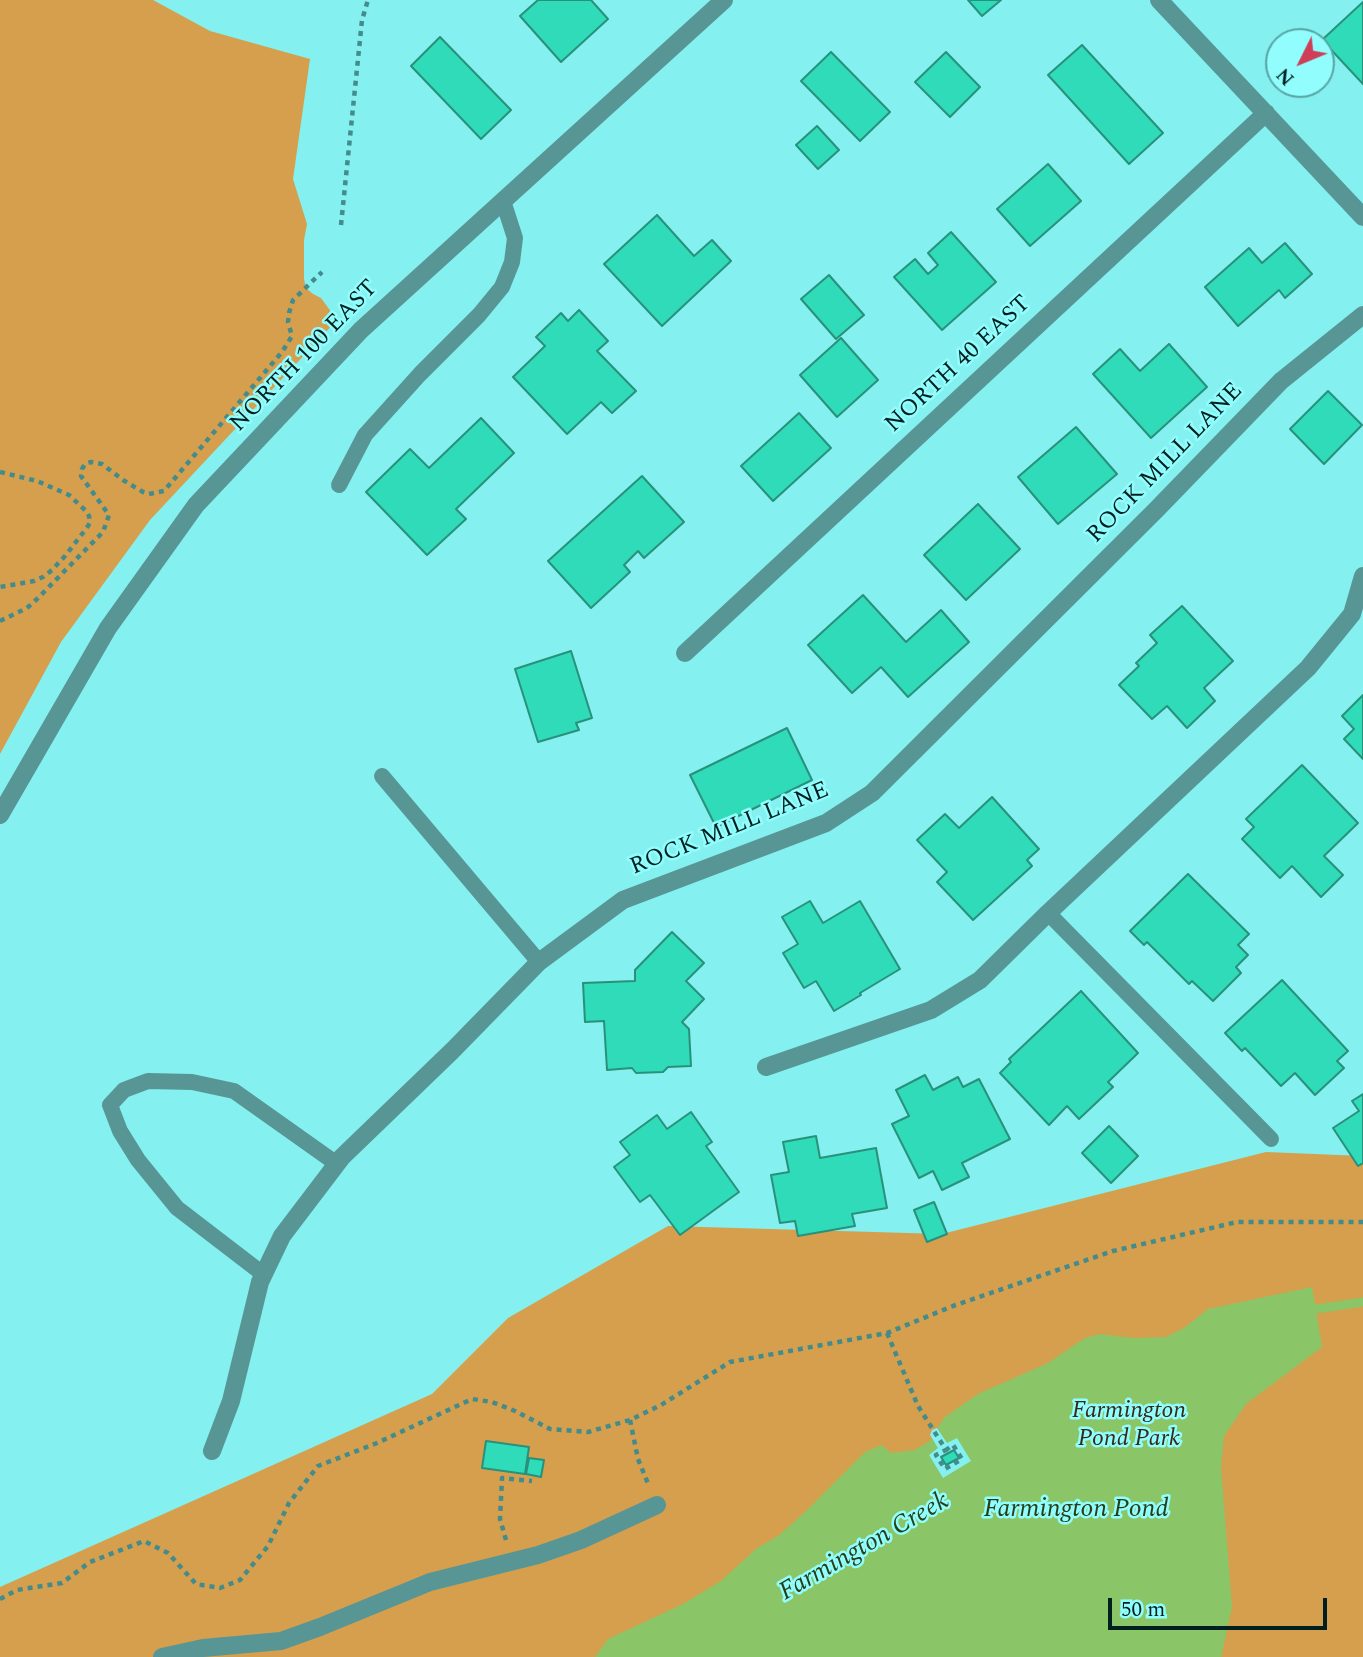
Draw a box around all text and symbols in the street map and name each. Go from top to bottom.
north arrow [1265,28,1335,98]
text: N [1270,61,1302,92]
street label: NORTH 100 EAST [225,275,385,439]
street label: NORTH 40 EAST [880,290,1038,440]
street label: ROCK MILL LANE [1082,378,1250,550]
street label: ROCK MILL LANE [626,777,834,883]
park label: Farmington Pond Park [1072,1398,1186,1454]
water label: Farmington Creek [774,1487,956,1609]
water label: Farmington Pond [983,1495,1169,1527]
scale bar [1111,1584,1330,1628]
text: 50 m [1121,1594,1165,1626]

